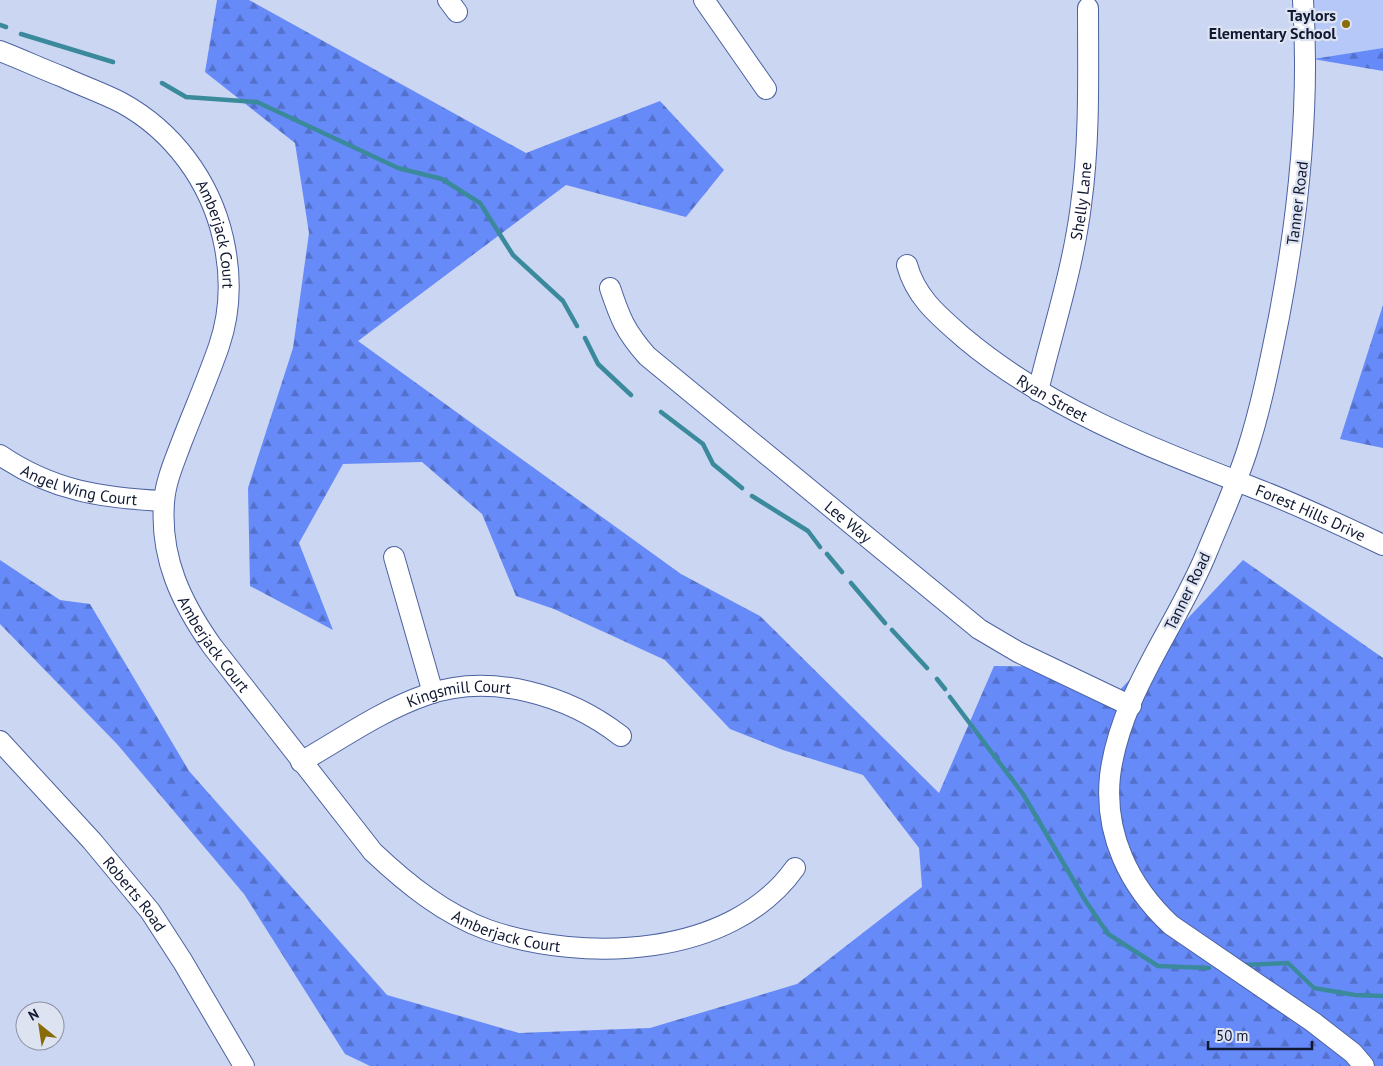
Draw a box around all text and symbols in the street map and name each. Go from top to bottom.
place label: Taylors Elementary School [1209,5,1336,43]
marker: Taylors Elementary School [1340,18,1352,30]
street label: Tanner Road [1282,160,1312,246]
street label: Shelly Lane [1066,161,1095,242]
street label: Amberjack Court [192,176,239,289]
street label: Ryan Street [1013,370,1092,426]
street label: Angel Wing Court [18,460,138,509]
street label: Forest Hills Drive [1253,480,1369,545]
street label: Lee Way [821,496,877,547]
street label: Tanner Road [1160,549,1214,633]
street label: Amberjack Court [174,593,255,697]
street label: Kingsmill Court [403,676,513,712]
street label: Roberts Road [99,852,171,935]
street label: Amberjack Court [449,905,562,956]
north arrow [15,1001,65,1051]
text: N [25,1005,42,1025]
scale bar [1208,1018,1312,1050]
text: 50 m [1216,1026,1249,1045]

